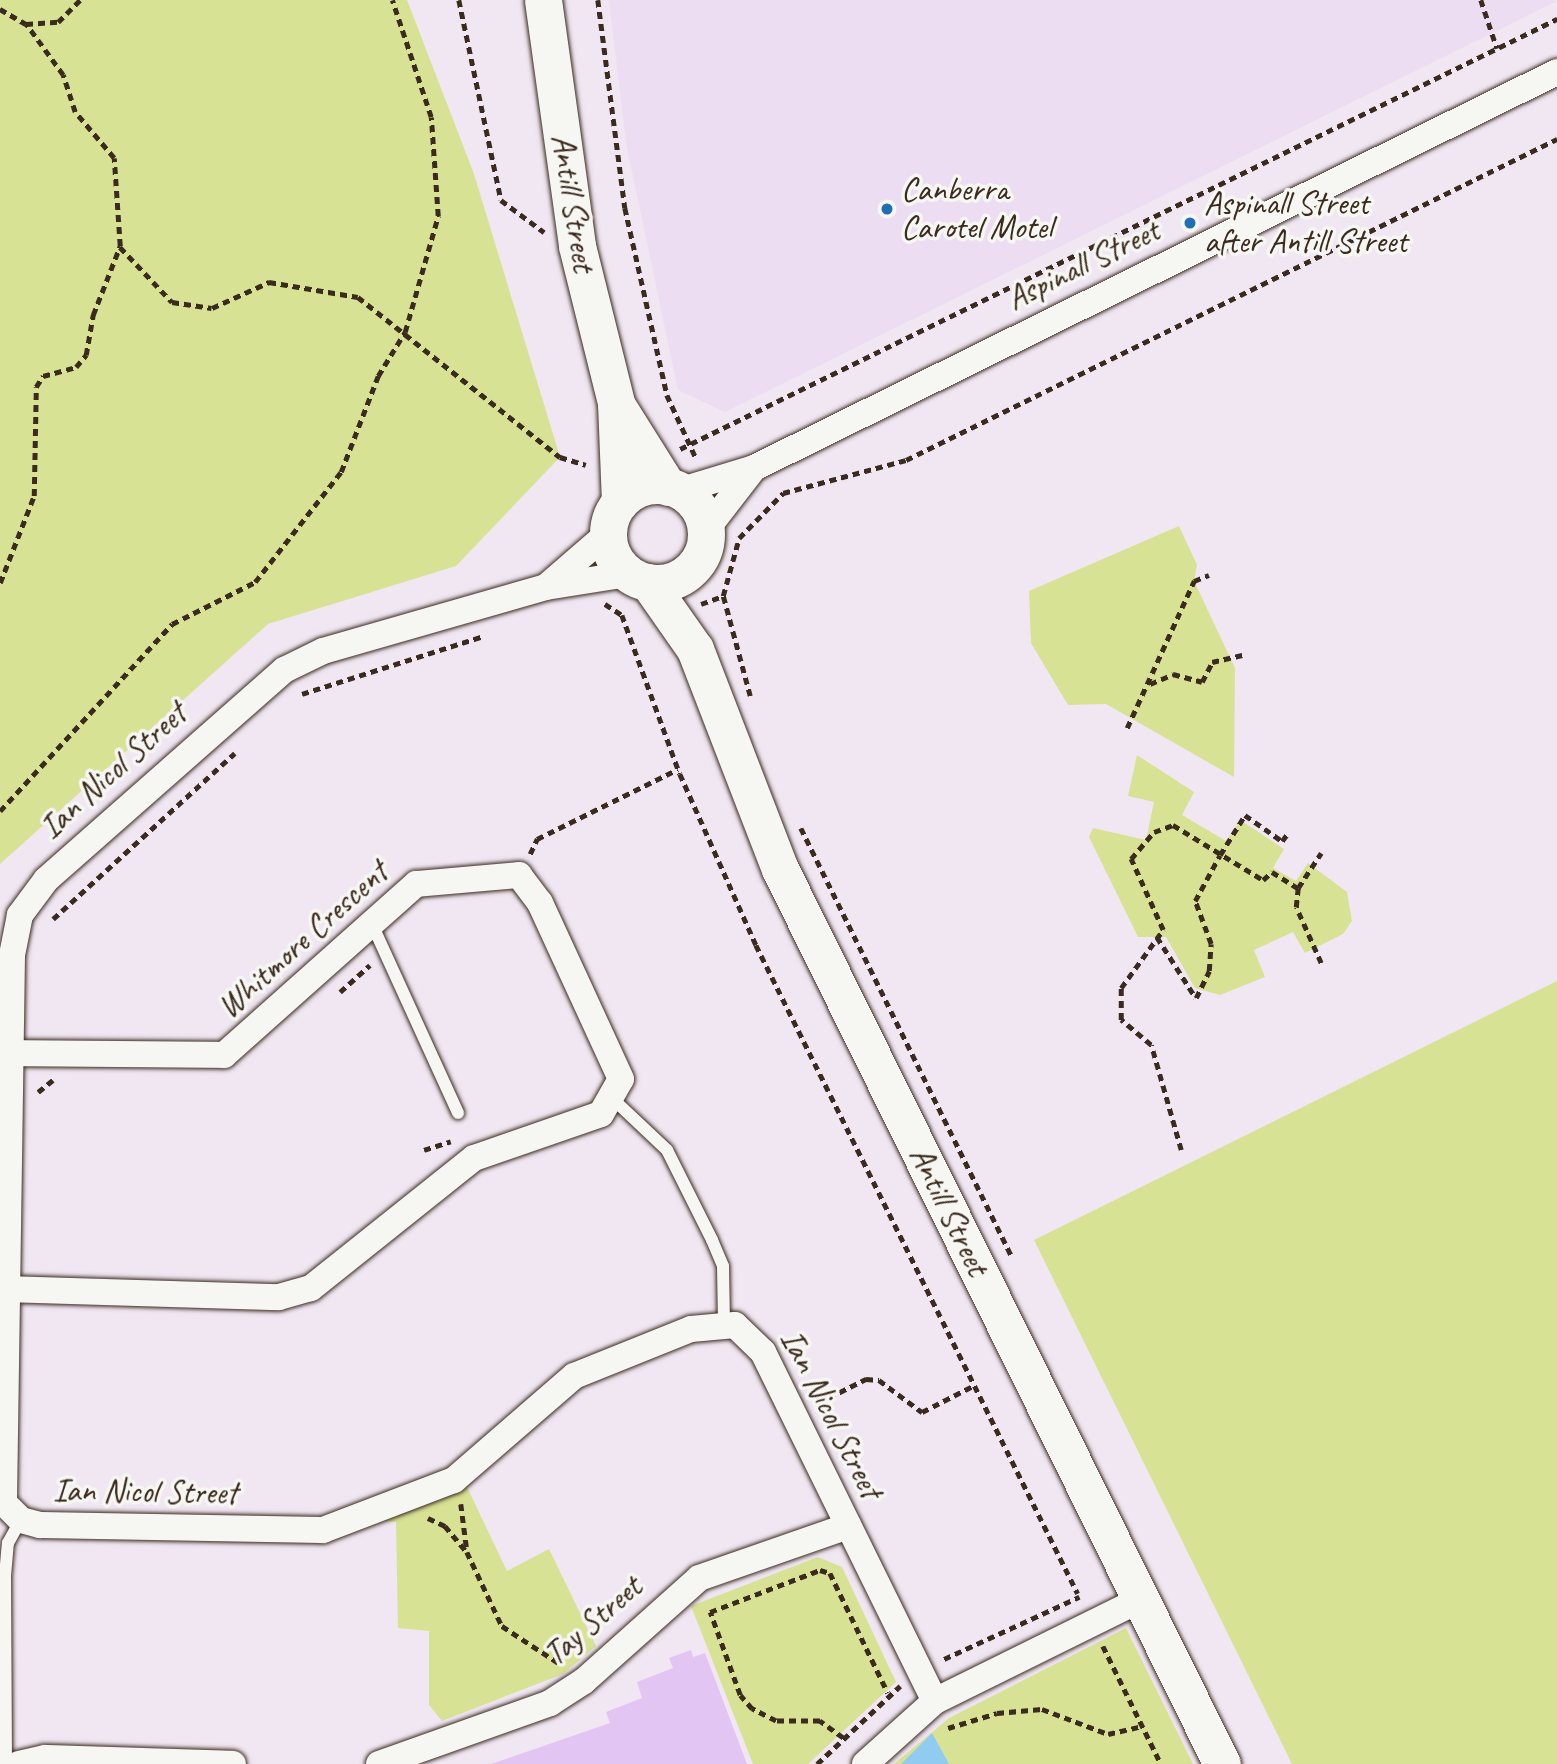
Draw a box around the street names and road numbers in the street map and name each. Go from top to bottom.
street label: Antill Street [543,131,603,275]
street label: Aspinall Street [1000,211,1166,319]
street label: Ian Nicol Street [31,694,195,848]
street label: Whitmore Crescent [209,853,397,1027]
street label: Antill Street [901,1140,997,1282]
street label: Ian Nicol Street [771,1322,891,1506]
street label: Ian Nicol Street [52,1471,238,1513]
street label: Tay Street [536,1568,650,1674]

